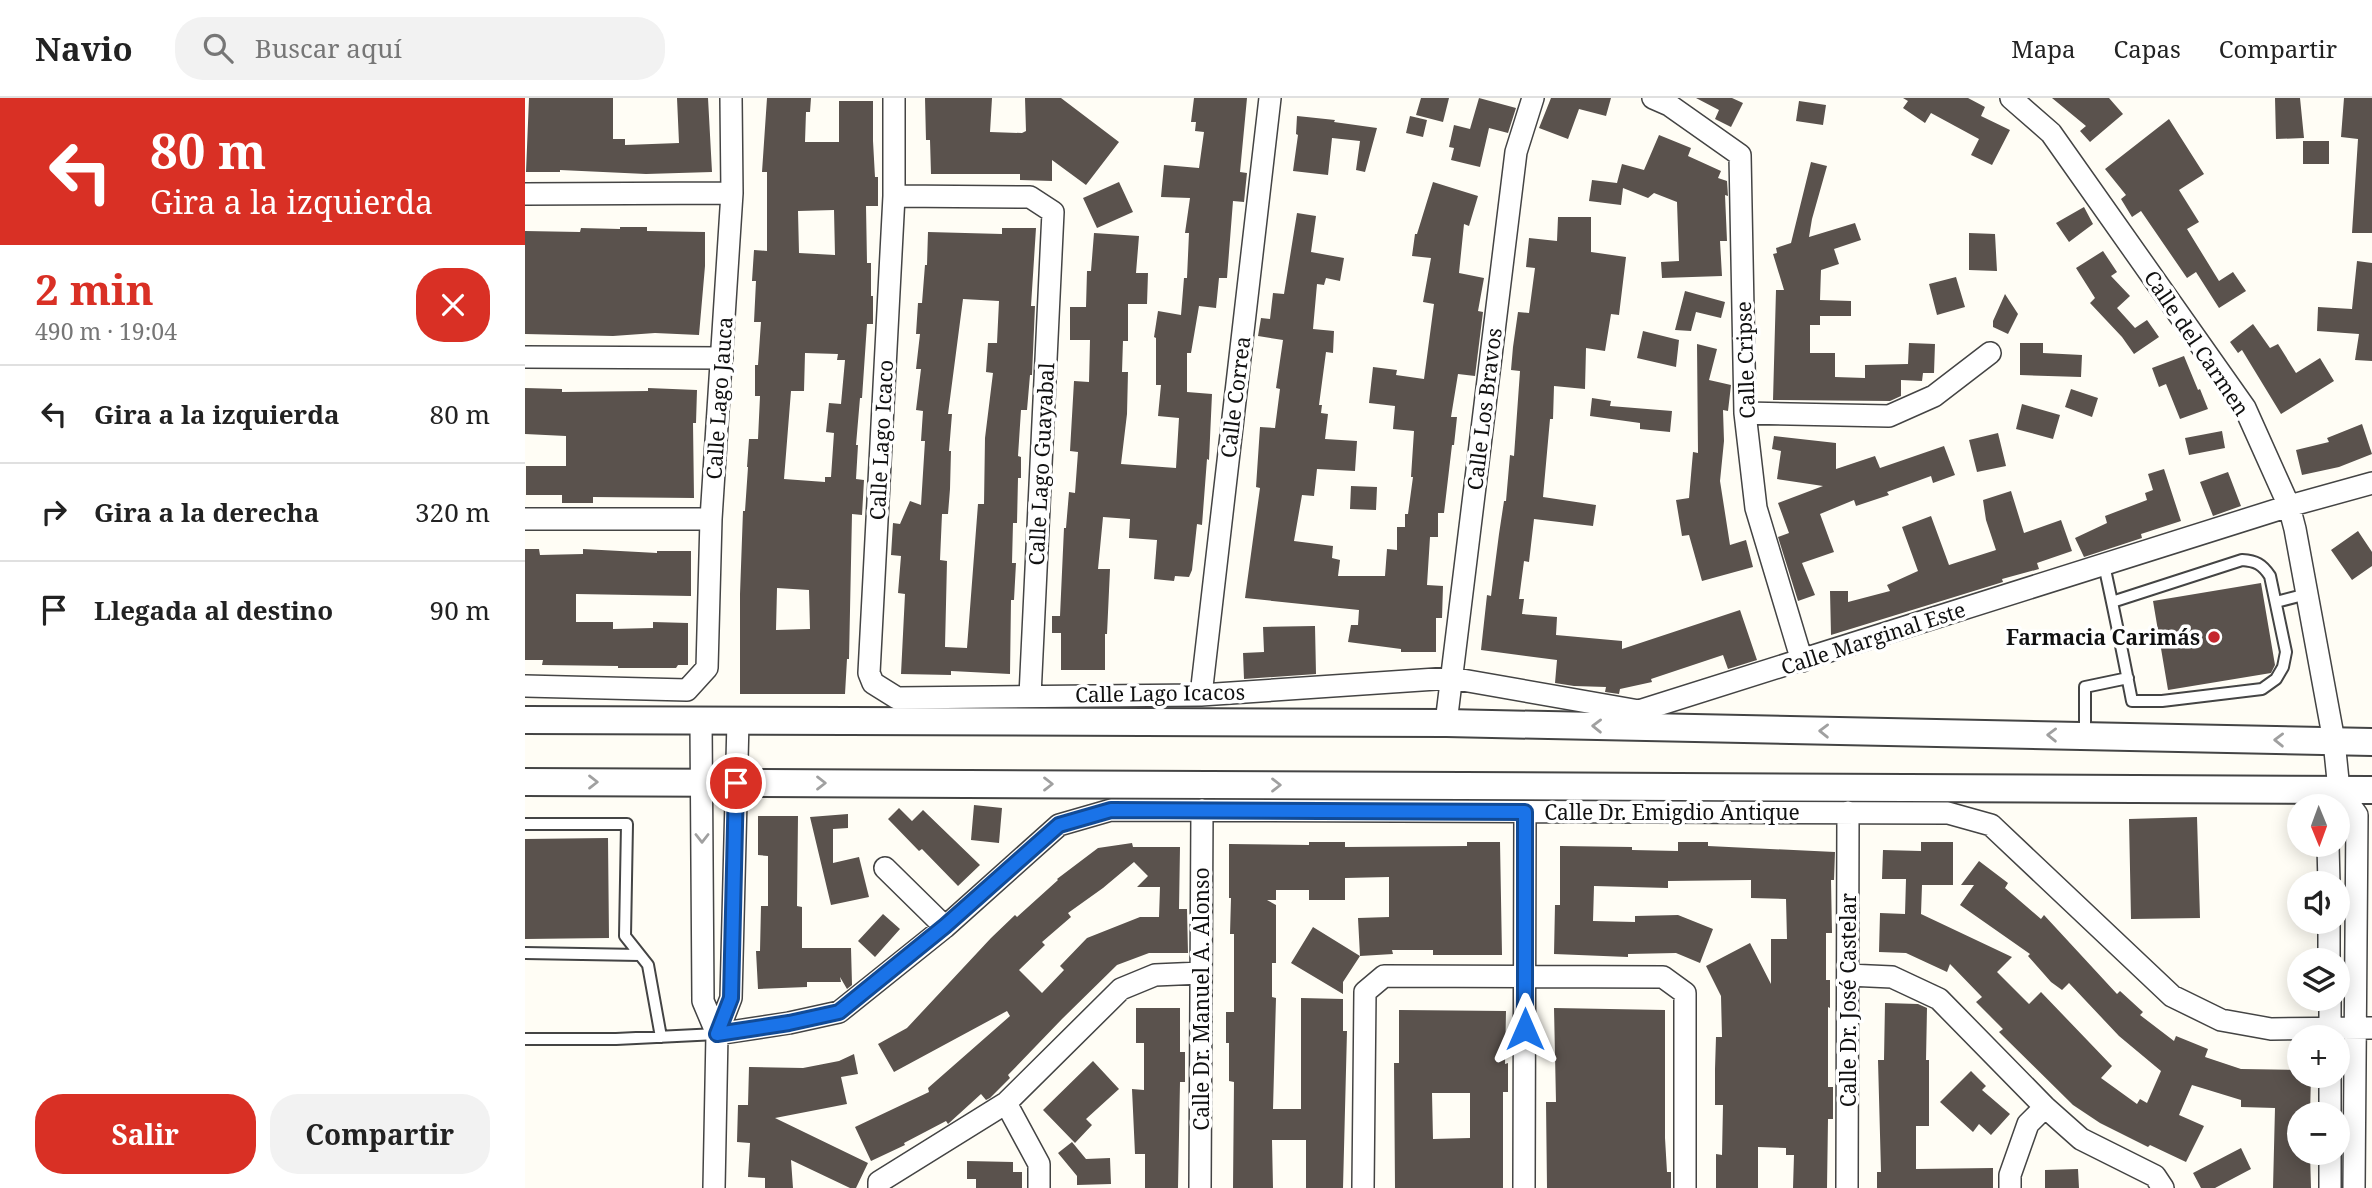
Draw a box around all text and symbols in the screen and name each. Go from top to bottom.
search box [175,17,665,80]
text: Navio [35,26,133,71]
icon: search [199,29,237,67]
text: Buscar aquí [255,30,402,66]
text: Mapa [2011,32,2075,65]
text: Capas [2113,32,2181,65]
text: Compartir [2219,32,2337,65]
text: 80 m [150,117,266,183]
icon: left [35,126,126,217]
text: Gira a la izquierda [150,180,433,223]
text: 2 min [35,260,154,317]
street label: Calle del Carmen [2138,265,2256,421]
button: close [416,268,490,342]
street label: Calle Cripse [1729,301,1761,419]
text: 490 m · 19:04 [35,315,177,347]
street label: Calle Lago Jauca [699,316,739,480]
street label: Calle Los Bravos [1460,326,1508,492]
street label: Calle Correa [1214,335,1256,459]
street label: Calle Lago Icaco [863,359,899,521]
street label: Calle Lago Guayabal [1022,361,1060,566]
icon: left [35,395,73,433]
text: Gira a la izquierda [94,396,340,432]
text: 80 m [430,396,490,432]
icon: right [35,493,73,531]
text: Gira a la derecha [94,494,319,530]
text: 320 m [415,494,490,530]
icon: arrive [35,591,73,629]
text: Llegada al destino [94,592,333,628]
text: 90 m [430,592,490,628]
street label: Calle Marginal Este [1777,595,1969,681]
place label: Farmacia Carimás [2006,623,2200,651]
marker: Farmacia Carimás [2206,629,2222,645]
street label: Calle Lago Icacos [1075,678,1245,708]
one-way arrow [1591,718,1602,734]
one-way arrow [1819,723,1830,738]
one-way arrow [2046,728,2057,743]
one-way arrow [2274,733,2285,748]
pin [706,753,766,813]
icon: arrive [717,764,755,802]
one-way arrow [588,774,599,790]
one-way arrow [816,775,826,791]
one-way arrow [1043,776,1054,792]
one-way arrow [1271,777,1281,793]
north arrow [2287,794,2350,858]
map controls [2287,794,2350,1165]
street label: Calle Dr. Emigdio Antique [1544,798,1800,826]
one-way arrow [694,833,710,844]
street label: Calle Dr. Manuel A. Alonso [1187,867,1215,1131]
button: sound [2287,871,2350,934]
street label: Calle Dr. José Castelar [1834,893,1862,1107]
button: layers [2287,948,2350,1011]
position arrow [1488,992,1562,1066]
button: + [2287,1025,2350,1088]
button: Salir [35,1094,256,1174]
button: Compartir [270,1094,490,1174]
button: − [2287,1102,2350,1165]

